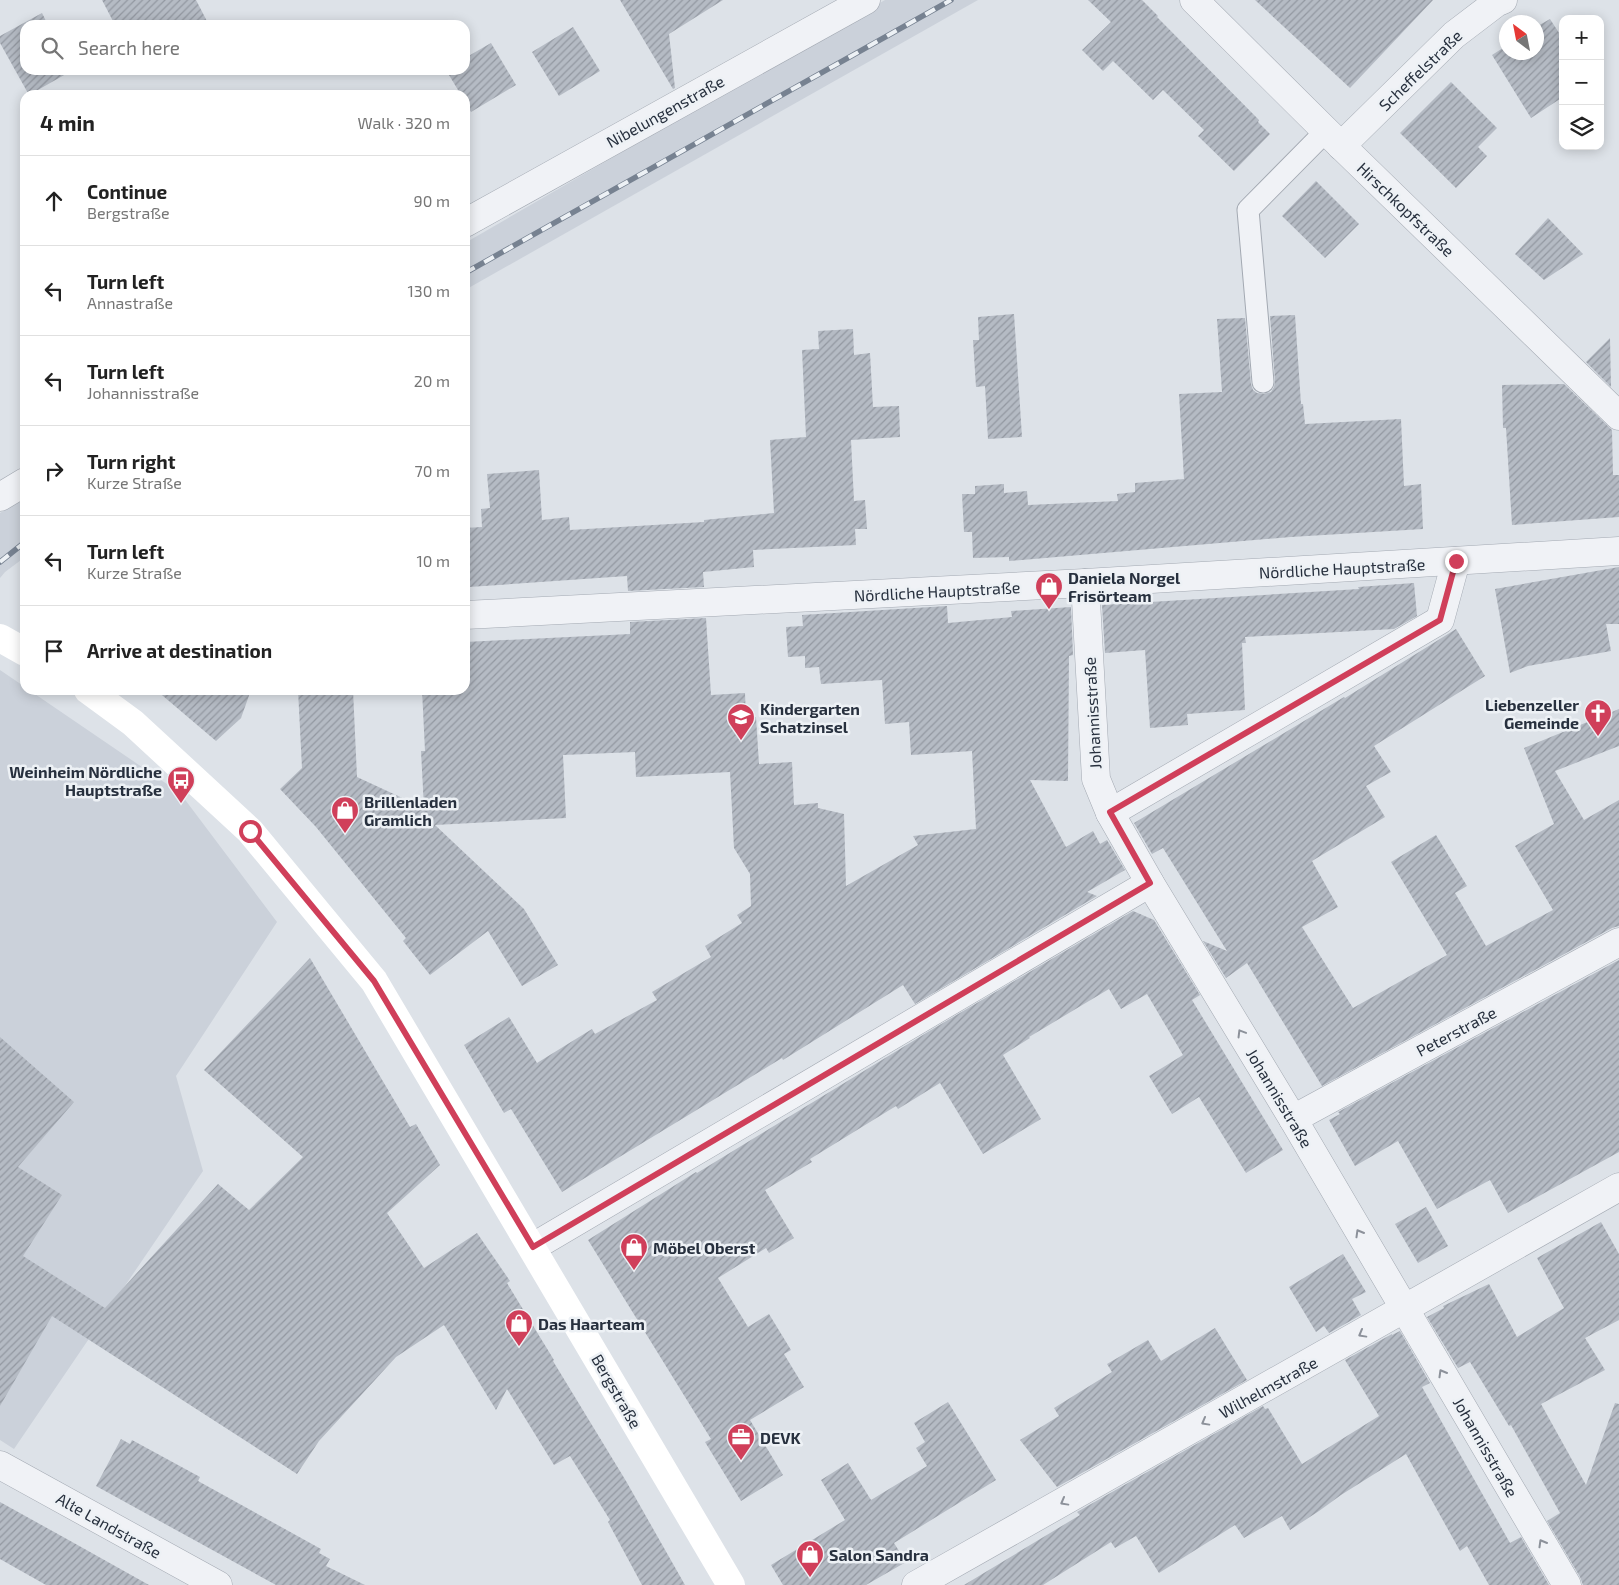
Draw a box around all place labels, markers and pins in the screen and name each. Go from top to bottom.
place label: Daniela Norgel Frisörteam [1068,568,1181,605]
shop icon: Daniela Norgel Frisörteam [1034,571,1064,610]
place label: Liebenzeller Gemeinde [1485,695,1579,732]
church icon: Liebenzeller Gemeinde [1583,698,1613,737]
place label: Kindergarten Schatzinsel [760,699,860,736]
school or university icon: Kindergarten Schatzinsel [726,702,756,741]
place label: Weinheim Nördliche Hauptstraße [9,762,162,799]
bus stop icon: Weinheim Nördliche Hauptstraße [166,765,196,804]
place label: Brillenladen Gramlich [364,792,457,829]
shop icon: Brillenladen Gramlich [330,795,360,834]
shop icon: Möbel Oberst [619,1232,649,1271]
place label: Möbel Oberst [653,1238,756,1257]
shop icon: Das Haarteam [504,1308,534,1347]
place label: Das Haarteam [538,1314,645,1333]
office icon: DEVK [726,1422,756,1461]
place label: DEVK [760,1428,801,1447]
shop icon: Salon Sandra [795,1539,825,1578]
place label: Salon Sandra [829,1545,929,1564]

